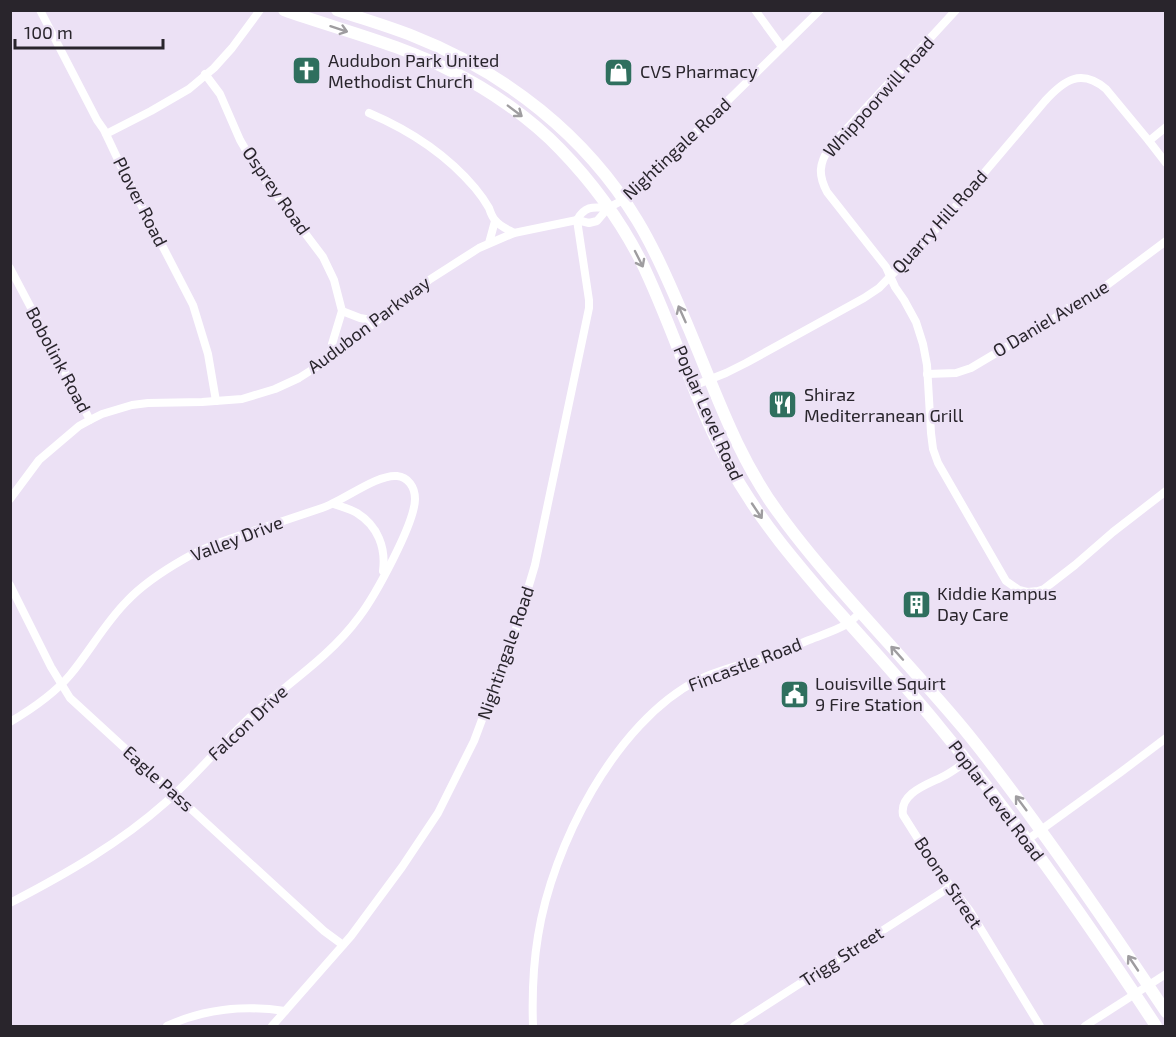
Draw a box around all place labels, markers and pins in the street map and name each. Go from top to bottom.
place label: Audubon Park United Methodist Church [328,49,499,92]
church icon: Audubon Park United Methodist Church [291,55,323,87]
shop icon: CVS Pharmacy [603,56,635,88]
place label: CVS Pharmacy [640,60,758,82]
place label: Shiraz Mediterranean Grill [804,383,964,426]
restaurant icon: Shiraz Mediterranean Grill [767,389,799,421]
place label: Kiddie Kampus Day Care [937,582,1057,625]
building icon: Kiddie Kampus Day Care [900,588,932,620]
place label: Louisville Squirt 9 Fire Station [815,672,946,715]
public building icon: Louisville Squirt 9 Fire Station [778,678,810,710]

